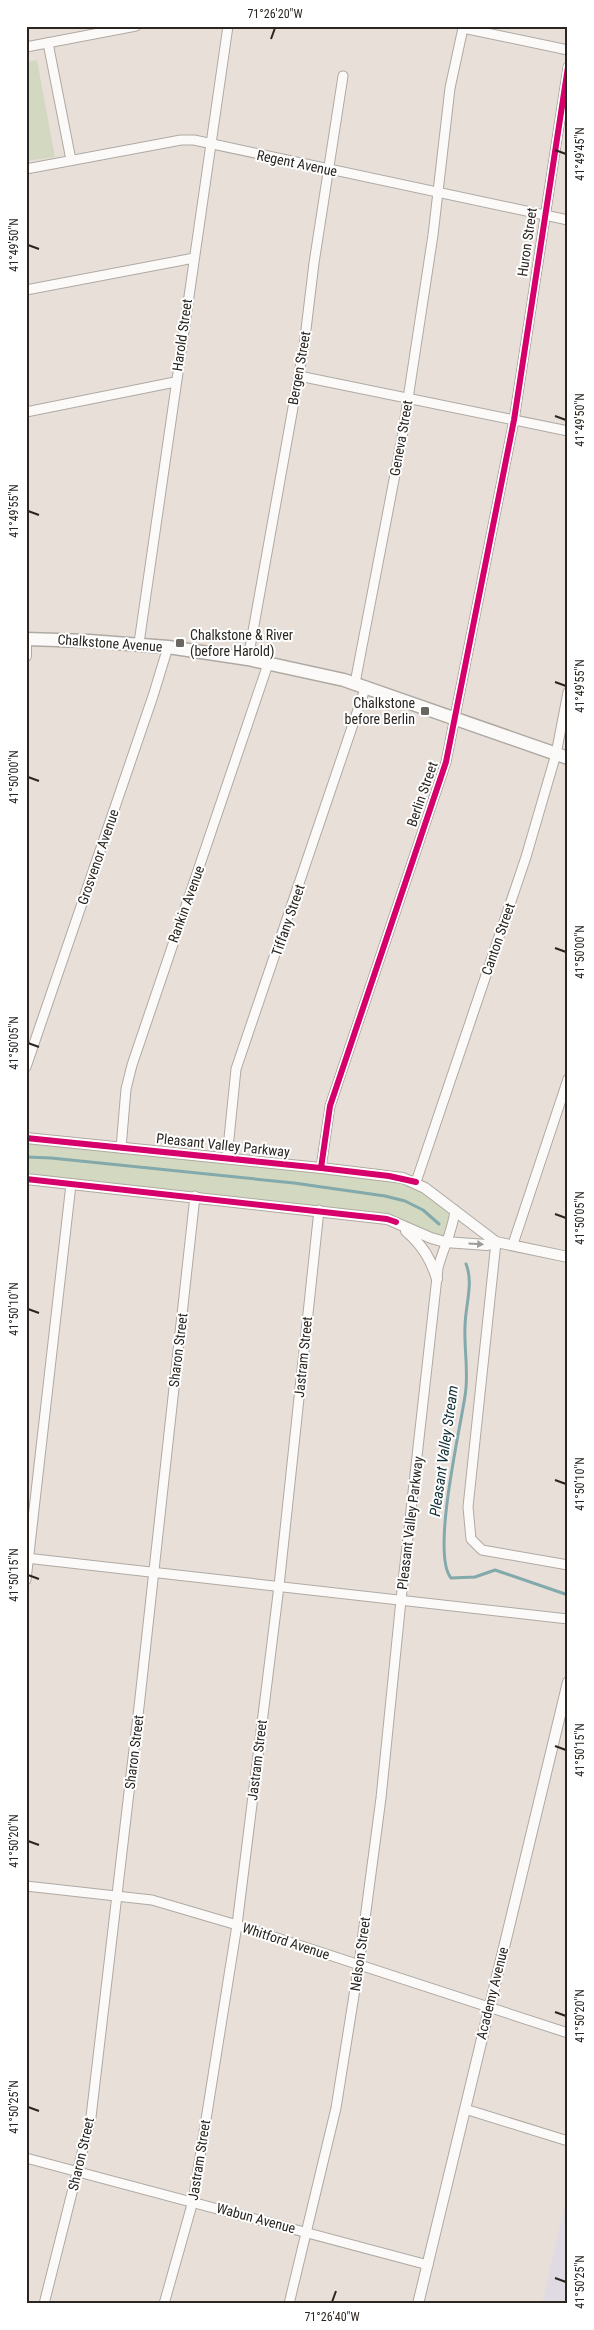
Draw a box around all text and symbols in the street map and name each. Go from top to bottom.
text: 71°26'20"W [247,7,303,21]
text: 41°49'45"N [573,127,587,181]
street label: Regent Avenue [255,147,339,179]
street label: Huron Street [514,207,540,277]
text: 41°49'50"N [7,218,21,272]
street label: Harold Street [169,298,195,372]
street label: Bergen Street [285,330,313,406]
text: 41°49'50"N [573,393,587,447]
street label: Geneva Street [386,399,416,477]
text: 41°49'55"N [7,484,21,538]
place label: Chalkstone & River (before Harold) [190,627,293,660]
street label: Chalkstone Avenue [57,631,163,655]
marker: Chalkstone & River (before Harold) [174,637,186,649]
text: 41°49'55"N [573,659,587,713]
place label: Chalkstone before Berlin [344,695,415,727]
marker: Chalkstone before Berlin [419,705,431,717]
text: 41°50'00"N [7,750,21,804]
street label: Berlin Street [403,759,441,829]
street label: Grosvenor Avenue [74,807,122,907]
street label: Rankin Avenue [165,863,207,945]
street label: Tiffany Street [268,882,308,958]
street label: Canton Street [478,901,518,977]
text: 41°50'00"N [573,925,587,979]
text: 41°50'05"N [7,1016,21,1070]
street label: Pleasant Valley Parkway [155,1130,291,1160]
text: 41°50'05"N [573,1191,587,1245]
one-way arrow [468,1240,484,1248]
text: 41°50'10"N [7,1282,21,1336]
street label: Sharon Street [166,1312,190,1388]
street label: Jastram Street [291,1316,315,1398]
water label: Pleasant Valley Stream [426,1384,462,1518]
street label: Pleasant Valley Parkway [394,1455,426,1591]
text: 41°50'10"N [573,1457,587,1511]
text: 41°50'15"N [7,1548,21,1602]
street label: Sharon Street [122,1714,146,1790]
street label: Jastram Street [244,1719,270,1801]
text: 41°50'15"N [573,1723,587,1777]
text: 41°50'20"N [7,1814,21,1868]
street label: Nelson Street [347,1916,373,1992]
street label: Whitford Avenue [240,1919,332,1963]
street label: Academy Avenue [473,1945,511,2041]
text: 41°50'20"N [573,1989,587,2043]
text: 41°50'25"N [7,2080,21,2134]
street label: Sharon Street [65,2116,97,2192]
street label: Jastram Street [185,2119,213,2201]
street label: Wabun Avenue [215,2200,298,2236]
text: 41°50'25"N [573,2255,587,2309]
text: 71°26'40"W [304,2310,360,2324]

